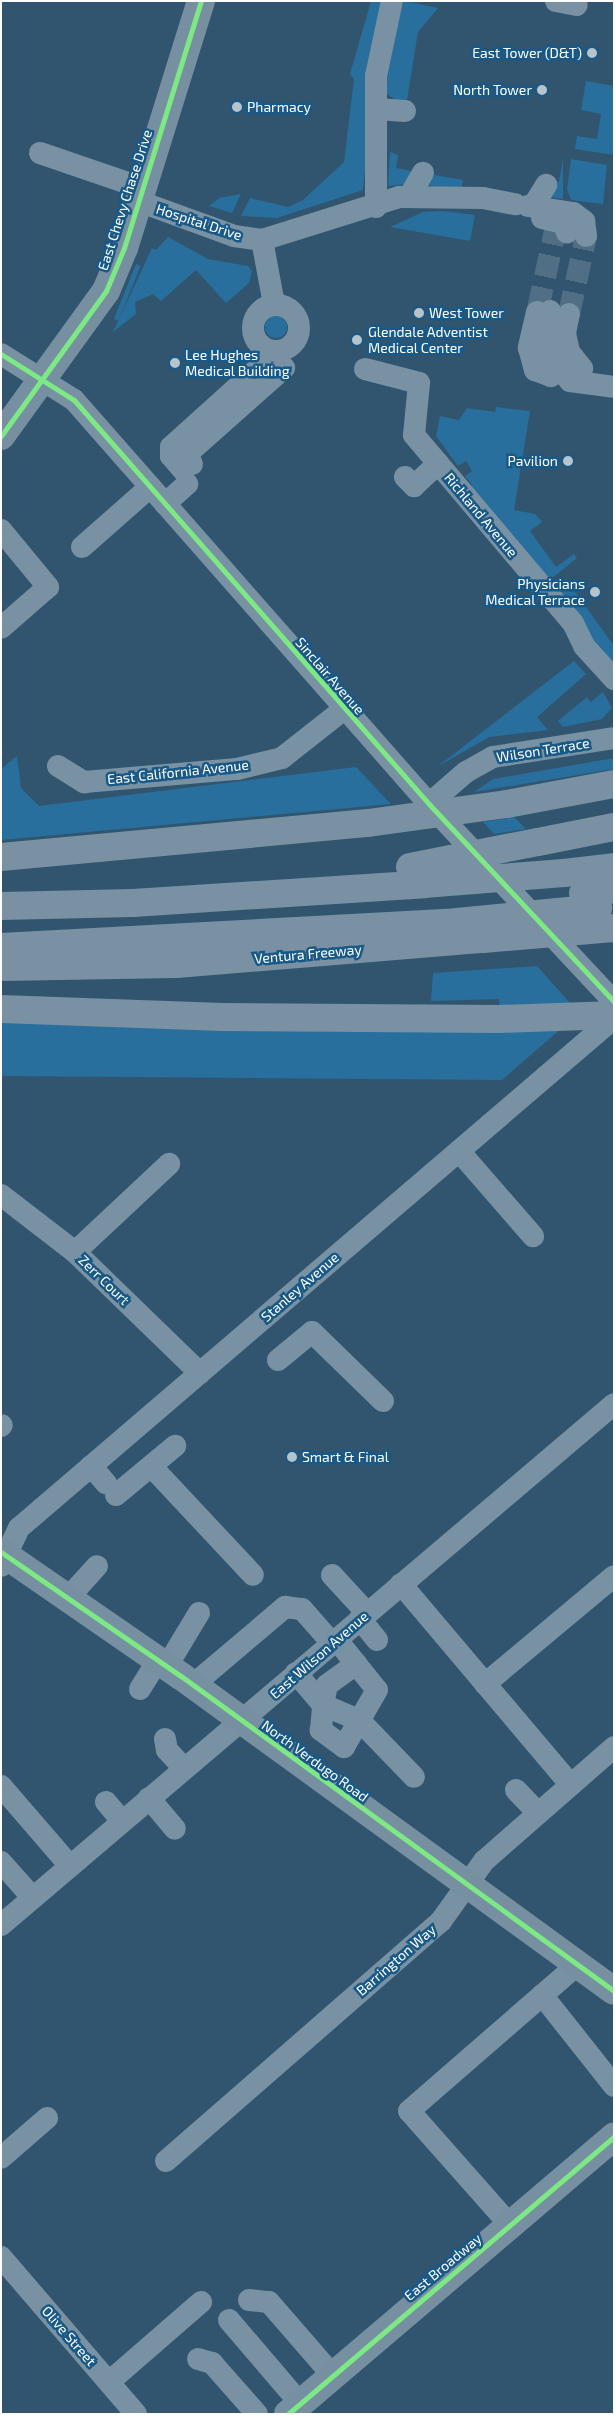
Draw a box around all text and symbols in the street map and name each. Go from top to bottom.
place label: East Tower (D&T) [472,45,582,61]
marker: East Tower (D&T) [586,47,598,59]
place label: North Tower [453,82,532,98]
marker: North Tower [536,84,548,96]
place label: Pharmacy [247,99,311,115]
marker: Pharmacy [231,101,243,113]
street label: East Chevy Chase Drive [94,127,156,273]
street label: Hospital Drive [154,200,244,244]
place label: West Tower [429,305,504,321]
marker: West Tower [413,307,425,319]
place label: Glendale Adventist Medical Center [368,324,488,357]
marker: Glendale Adventist Medical Center [350,333,364,347]
place label: Lee Hughes Medical Building [185,347,290,380]
marker: Lee Hughes Medical Building [169,357,181,369]
place label: Pavilion [508,453,558,469]
marker: Pavilion [562,455,574,467]
street label: Richland Avenue [441,469,521,561]
place label: Physicians Medical Terrace [485,576,585,608]
marker: Physicians Medical Terrace [589,586,601,598]
street label: Sinclair Avenue [292,634,368,718]
street label: Wilson Terrace [495,734,591,766]
street label: East California Avenue [106,756,250,788]
street label: Ventura Freeway [254,941,362,967]
street label: Stanley Avenue [258,1249,342,1325]
street label: Zerr Court [75,1252,133,1308]
place label: Smart & Final [302,1449,389,1465]
marker: Smart & Final [286,1451,298,1463]
street label: East Wilson Avenue [266,1608,372,1702]
street label: North Verdugo Road [258,1717,372,1805]
street label: Barrington Way [353,1921,439,1999]
street label: East Broadway [401,2230,485,2304]
street label: Olive Street [38,2303,100,2369]

